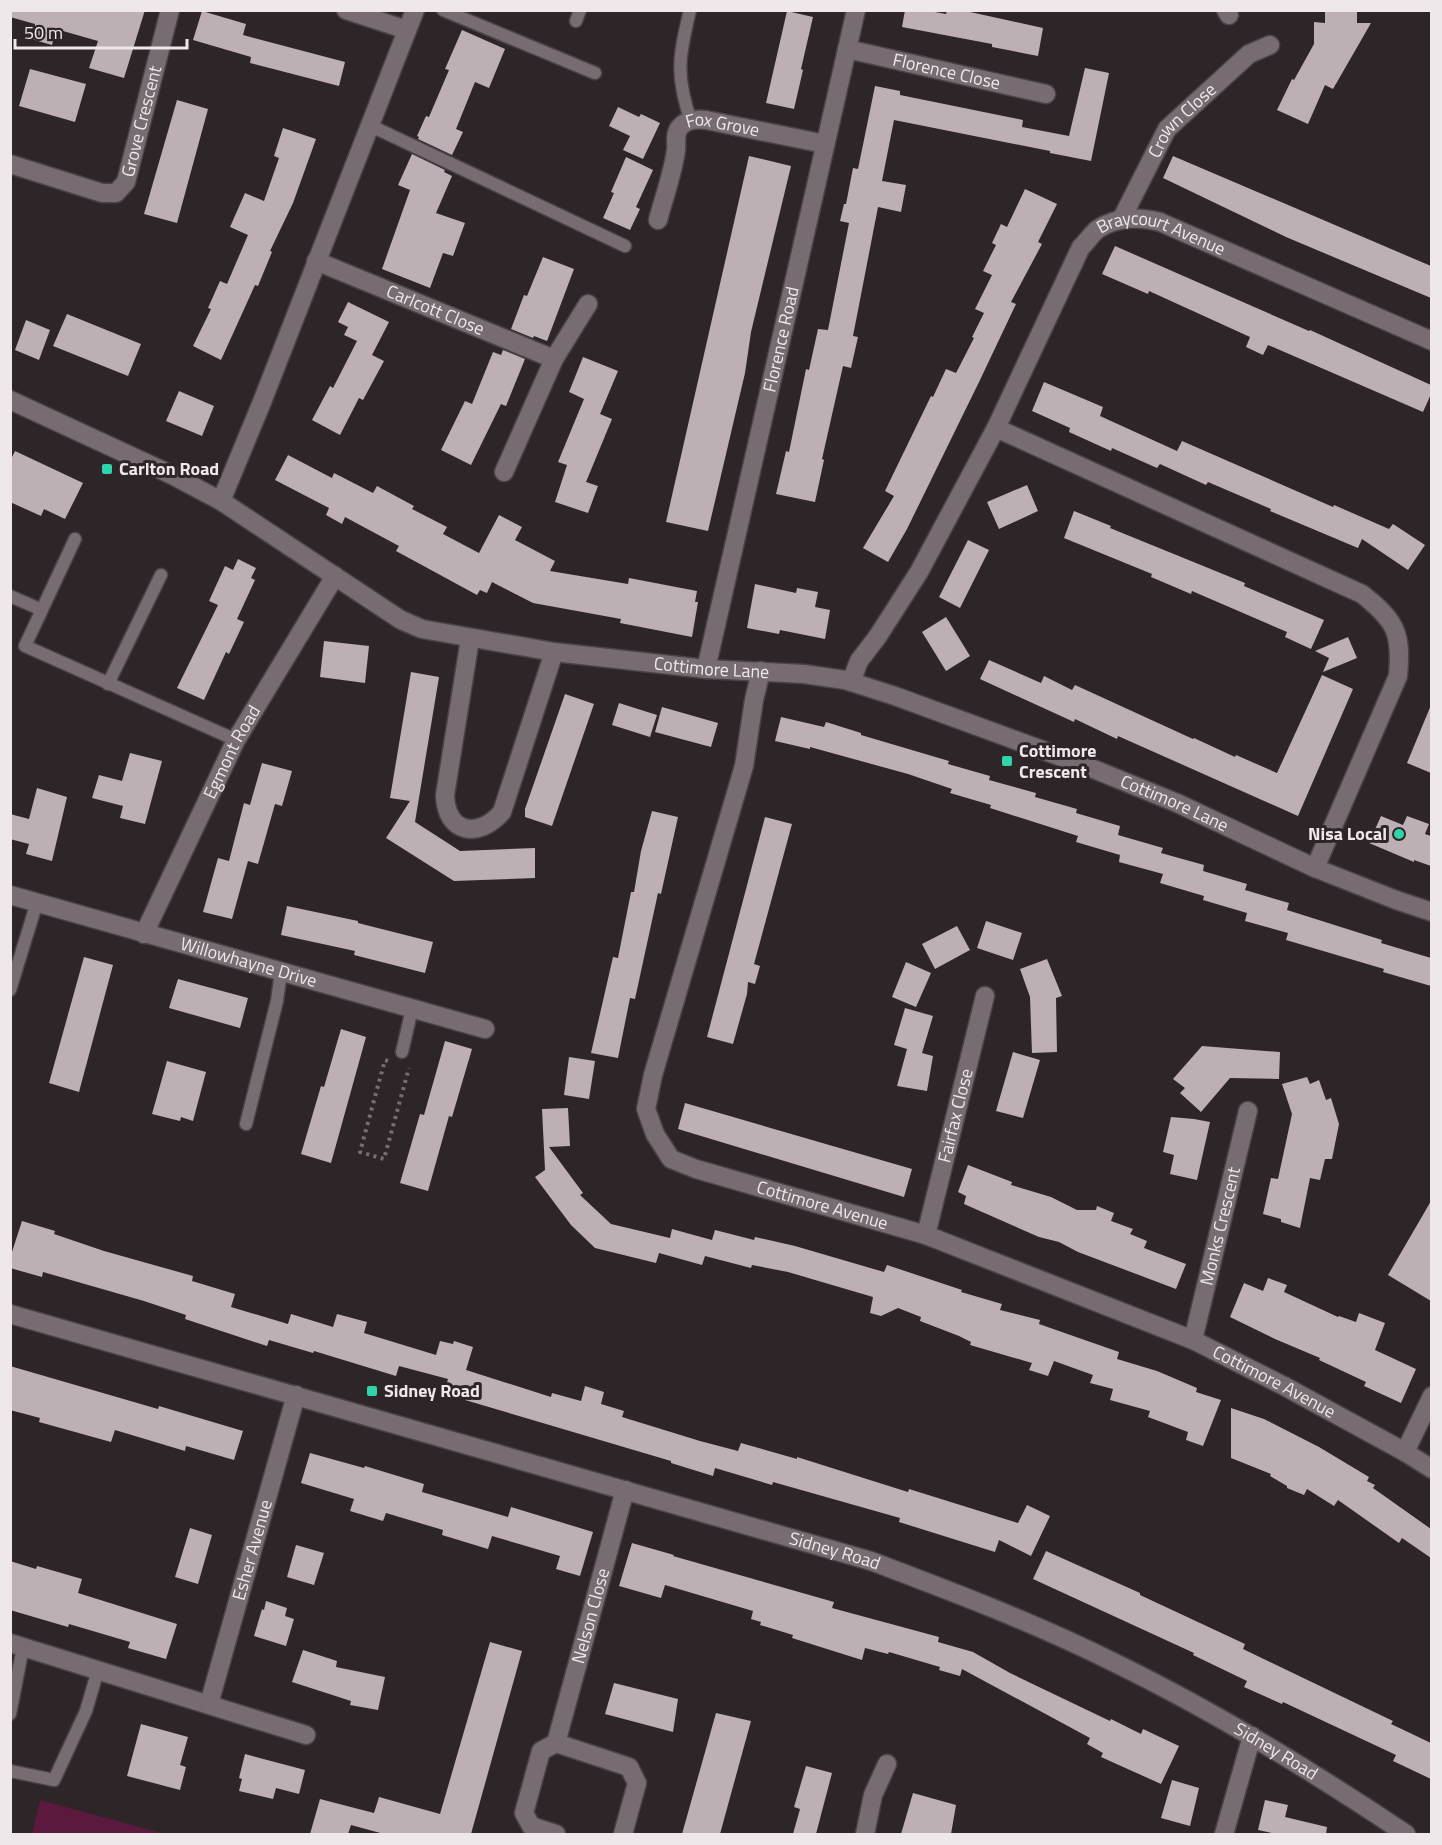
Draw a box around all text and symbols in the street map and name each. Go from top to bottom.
scale bar [15,12,188,50]
text: 50 m [24,19,63,46]
street label: Florence Close [890,46,1003,96]
street label: Grove Crescent [114,62,168,180]
street label: Crown Close [1141,76,1222,162]
street label: Fox Grove [682,106,762,143]
street label: Braycourt Avenue [1091,205,1230,262]
street label: Carlcott Close [382,277,489,342]
street label: Florence Road [755,284,806,395]
place label: Carlton Road [119,455,219,482]
marker: Carlton Road [100,462,114,476]
street label: Cottimore Lane [652,649,770,685]
street label: Egmont Road [196,700,267,803]
place label: Cottimore Crescent [1019,737,1097,785]
marker: Cottimore Crescent [1000,754,1014,768]
street label: Cottimore Lane [1116,767,1233,838]
place label: Nisa Local [1308,820,1387,847]
marker: Nisa Local [1392,827,1406,841]
street label: Willowhayne Drive [177,930,320,994]
street label: Fairfax Close [930,1066,980,1165]
street label: Monks Crescent [1193,1163,1247,1288]
street label: Cottimore Avenue [753,1173,891,1236]
street label: Cottimore Avenue [1208,1338,1341,1425]
place label: Sidney Road [384,1377,480,1404]
marker: Sidney Road [365,1384,379,1398]
street label: Esher Avenue [225,1496,279,1603]
street label: Sidney Road [786,1524,884,1576]
street label: Nelson Close [564,1565,616,1667]
street label: Sidney Road [1229,1715,1323,1787]

